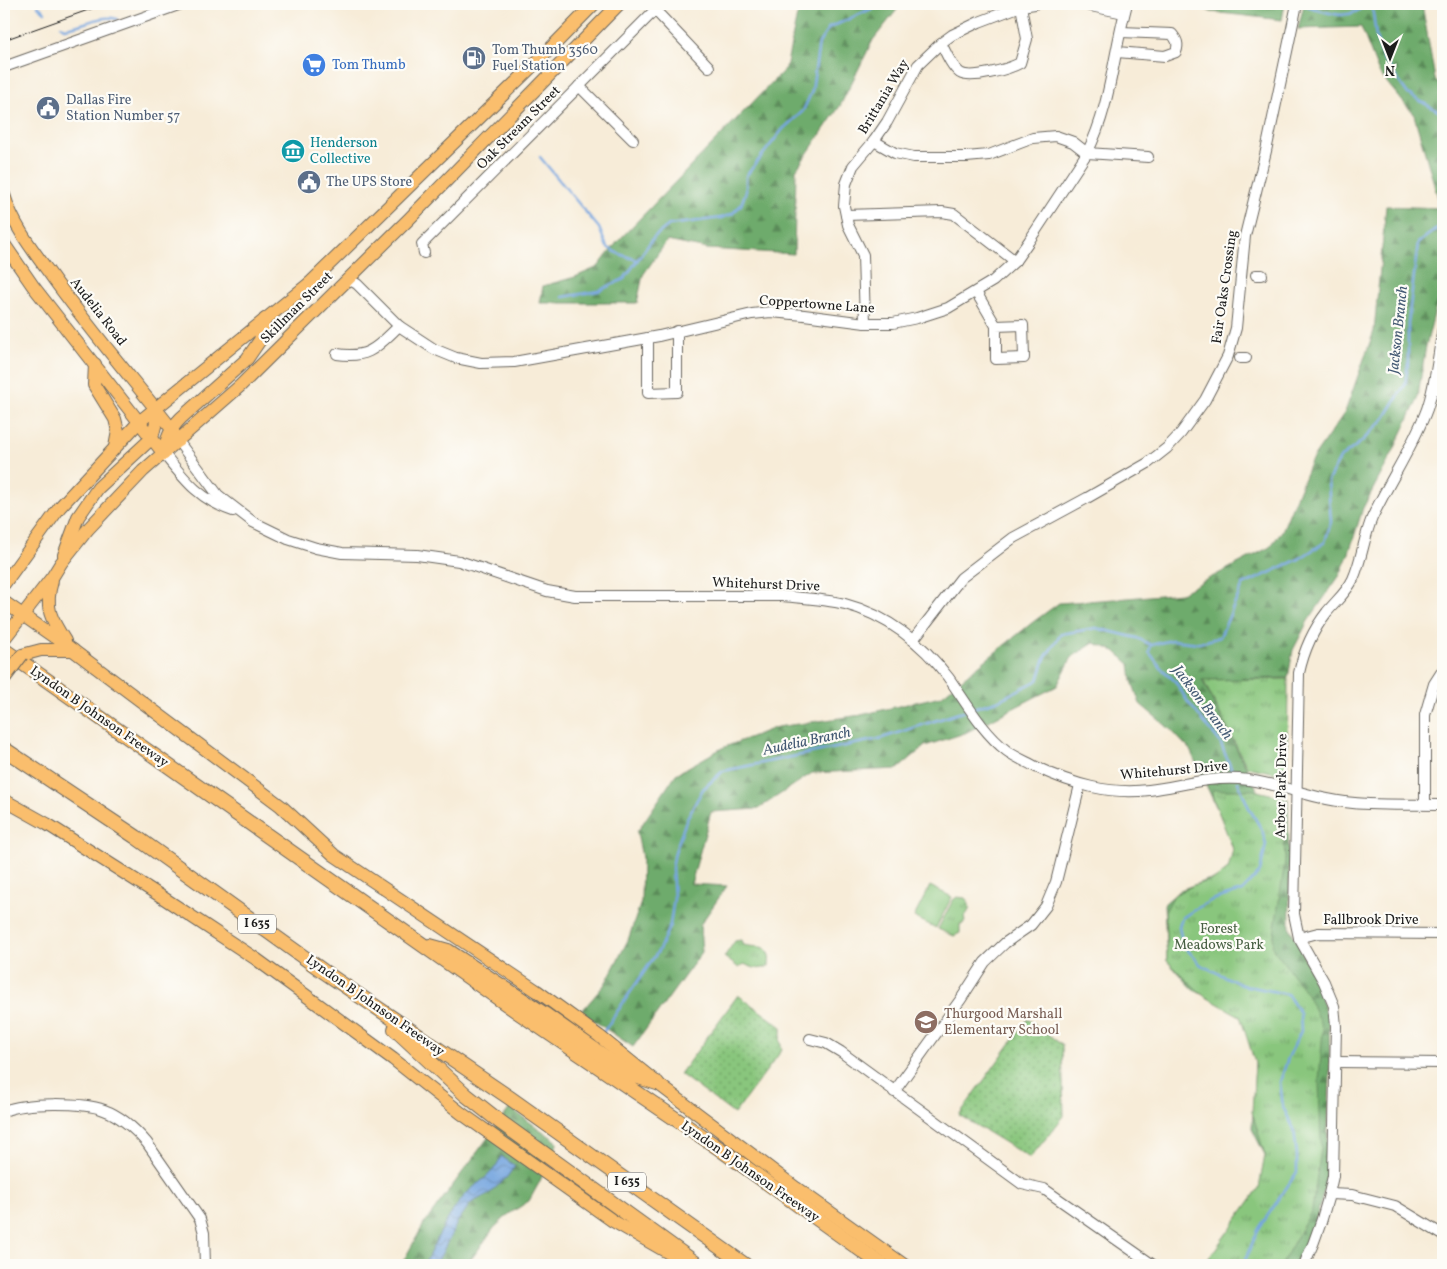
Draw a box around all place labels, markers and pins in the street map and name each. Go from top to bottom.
place label: Tom Thumb 3560 Fuel Station [492,41,598,76]
fuel station icon: Tom Thumb 3560 Fuel Station [461,45,487,71]
supermarket icon: Tom Thumb [301,52,327,78]
place label: Tom Thumb [332,56,406,75]
place label: Dallas Fire Station Number 57 [66,91,181,126]
public building icon: Dallas Fire Station Number 57 [35,95,61,121]
place label: Henderson Collective [310,134,378,169]
museum icon: Henderson Collective [280,138,306,164]
public building icon: The UPS Store [296,169,322,195]
place label: The UPS Store [326,173,413,192]
place label: Thurgood Marshall Elementary School [944,1005,1062,1040]
school or university icon: Thurgood Marshall Elementary School [913,1009,939,1035]

